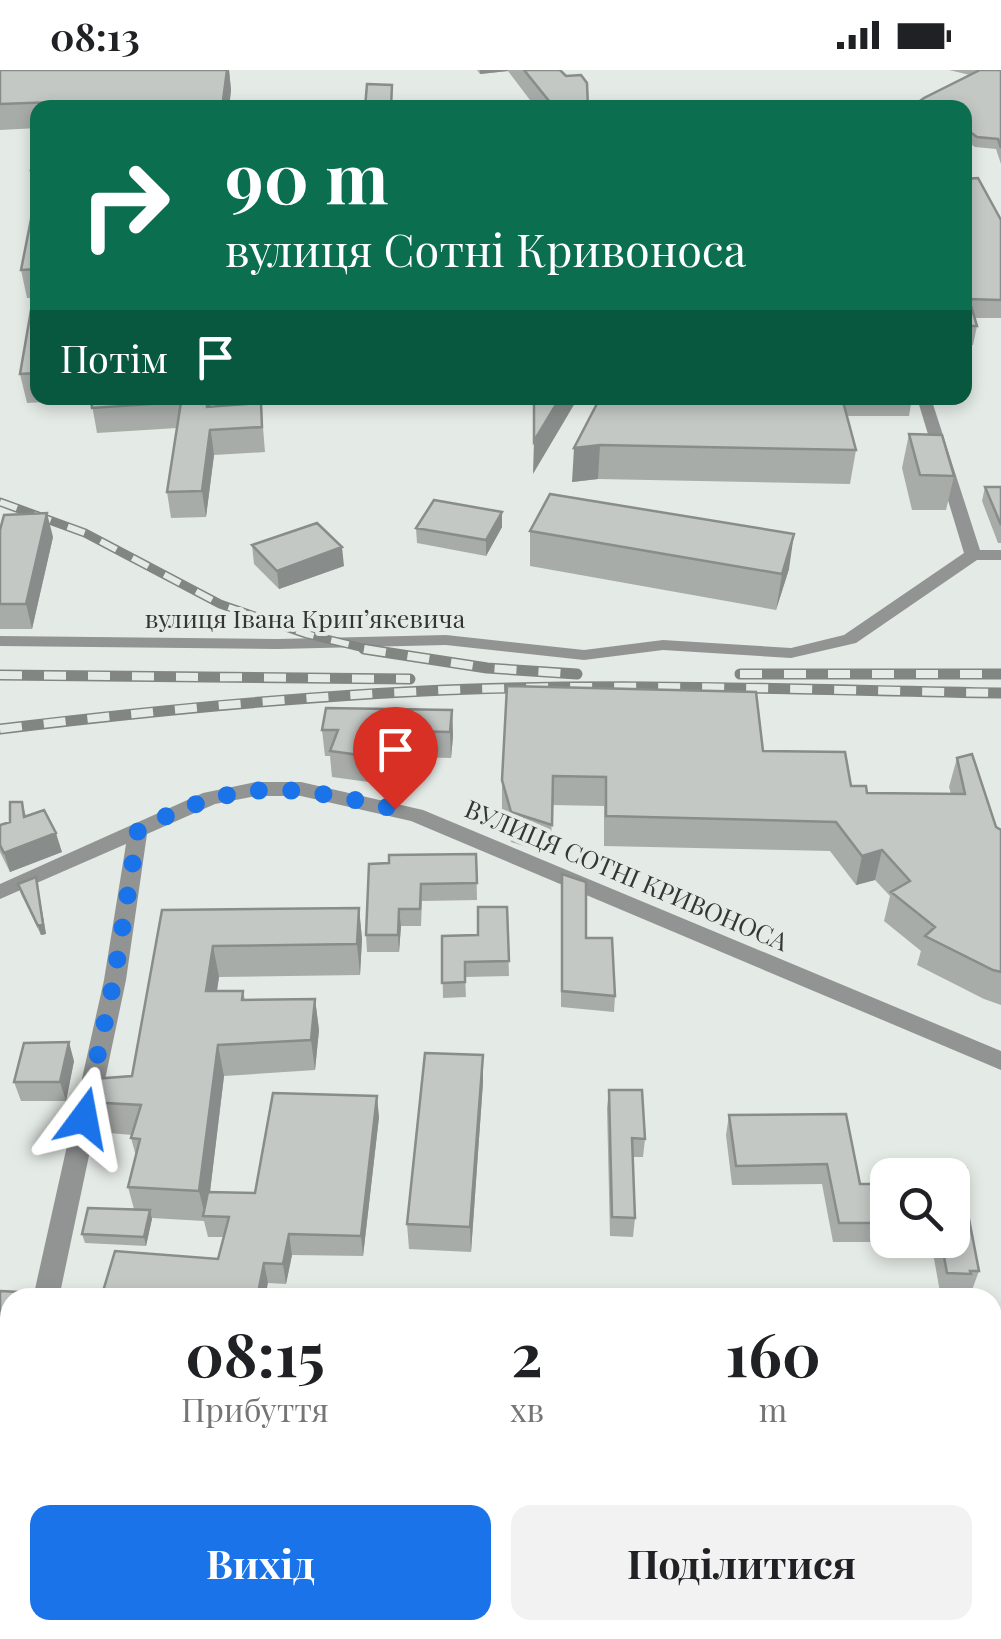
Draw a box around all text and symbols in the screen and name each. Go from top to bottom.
text: 08:13 [50,10,140,61]
text: 90 m [225,128,389,222]
icon: right [60,140,190,270]
text: вулиця Сотні Кривоноса [225,218,746,278]
icon: arrive [188,330,243,385]
text: Потім [60,332,168,383]
street label: вулиця Івана Крипʼякевича [145,601,466,634]
pin [353,707,438,810]
icon: arrive [368,722,423,777]
street label: ВУЛИЦЯ СОТНІ КРИВОНОСА [460,791,794,957]
position arrow [32,1066,136,1170]
map controls [870,1158,970,1258]
button: search [870,1158,970,1258]
text: 08:15 [185,1312,325,1392]
text: 2 [511,1312,543,1392]
text: 160 [725,1312,821,1392]
text: Прибуття [181,1387,329,1430]
text: хв [510,1387,544,1430]
text: m [759,1387,787,1430]
button: Вихід [30,1505,491,1620]
button: Поділитися [511,1505,972,1620]

